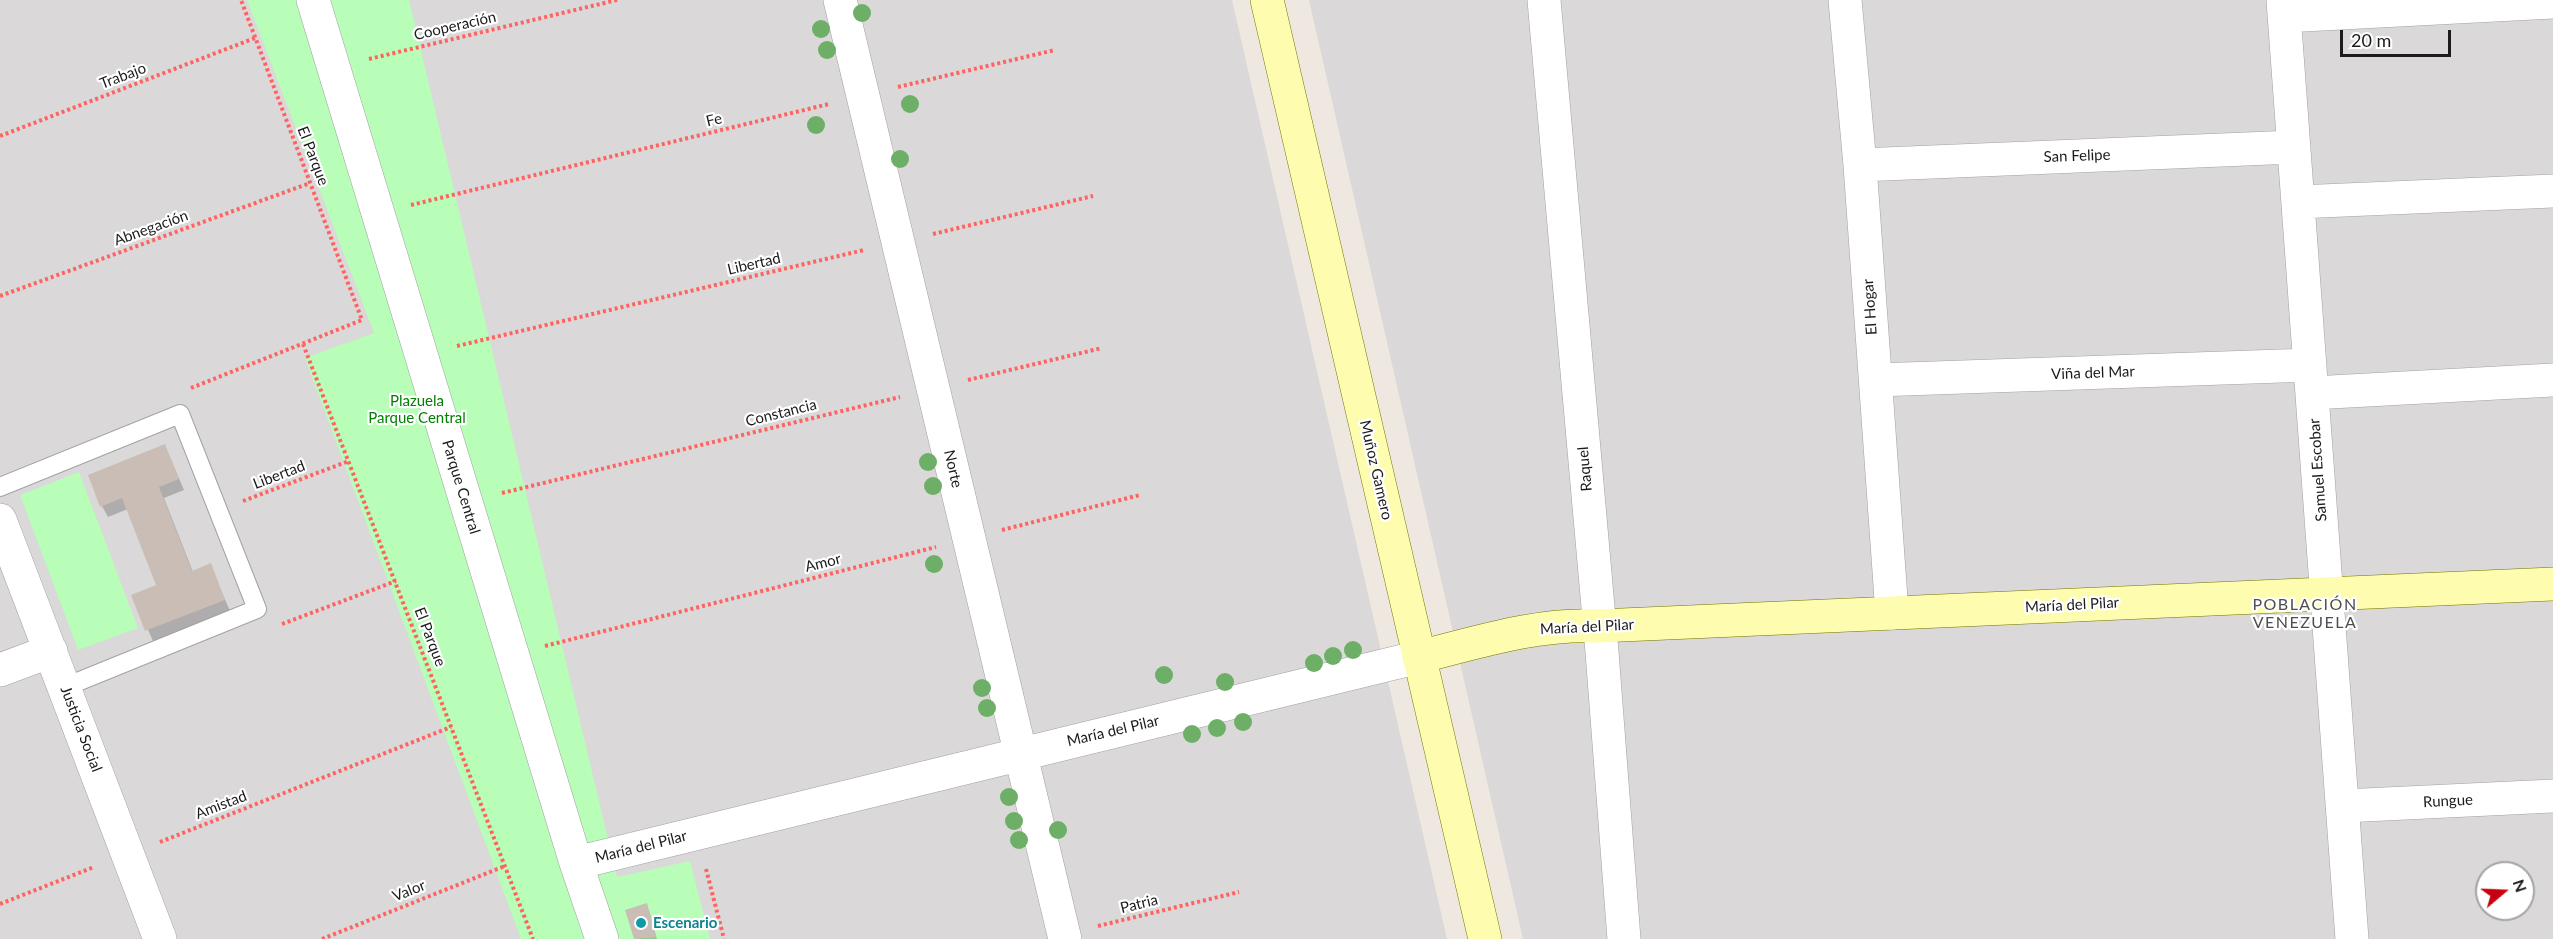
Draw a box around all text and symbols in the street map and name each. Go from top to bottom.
street label: Cooperación [412,8,498,44]
scale bar [2343,18,2454,56]
text: 20 m [2351,29,2391,51]
street label: Trabajo [97,59,149,93]
street label: Fe [704,109,724,131]
street label: El Parque [293,124,333,188]
street label: San Felipe [2043,146,2111,166]
street label: Abnegación [111,206,191,250]
street label: Libertad [726,249,782,279]
street label: El Hogar [1859,278,1881,336]
street label: Viña del Mar [2051,363,2135,383]
park label: Plazuela Parque Central [368,392,466,427]
street label: Constancia [744,395,818,431]
street label: Muñoz Gamero [1356,418,1396,522]
street label: Samuel Escobar [2305,418,2331,522]
street label: Parque Central [438,438,484,536]
street label: Raquel [1574,446,1596,492]
street label: Norte [940,448,966,490]
street label: Libertad [250,457,308,493]
street label: Amor [803,550,843,576]
street label: María del Pilar [2024,594,2120,616]
district label: POBLACIÓN VENEZUELA [2252,595,2358,633]
street label: El Parque [410,605,450,669]
street label: María del Pilar [1539,616,1635,638]
street label: Justicia Social [56,683,106,775]
street label: María del Pilar [1065,712,1161,750]
street label: Amistad [193,787,249,823]
street label: Rungue [2423,791,2473,811]
street label: María del Pilar [593,827,689,867]
north arrow [2475,861,2535,921]
street label: Valor [390,876,428,906]
text: N [2510,877,2532,895]
street label: Patria [1118,891,1160,917]
place label: Escenario [653,914,717,932]
marker: Escenario [634,916,648,930]

